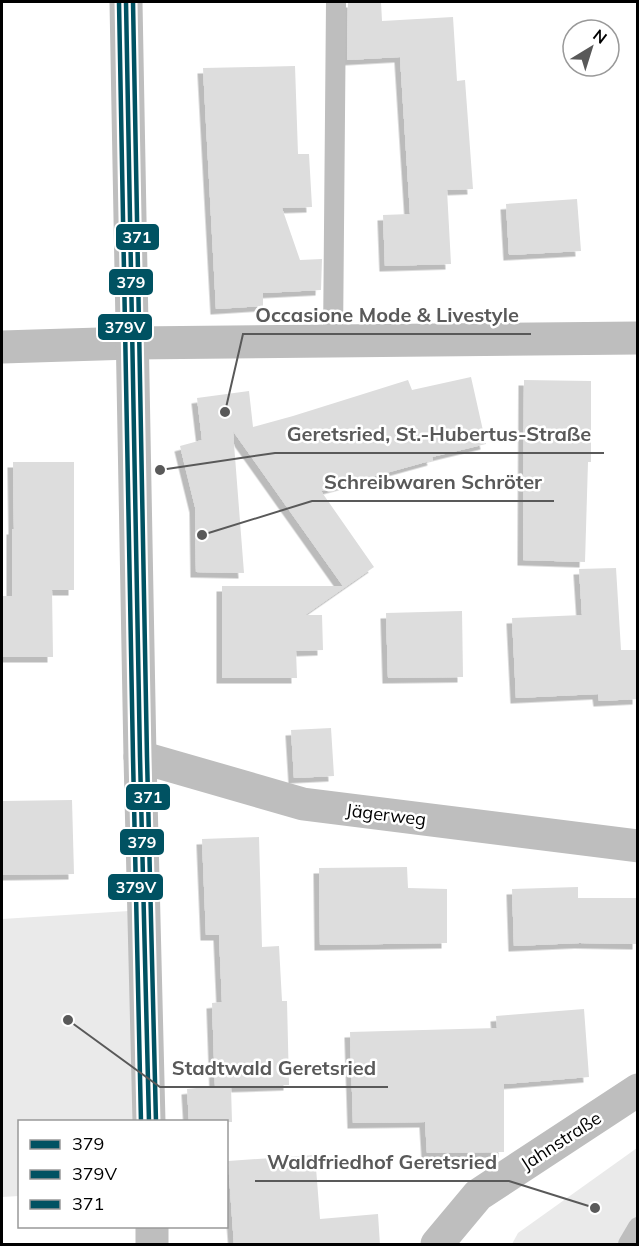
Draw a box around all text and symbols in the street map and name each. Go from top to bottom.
north arrow [561,18,621,78]
text: N [589,25,611,48]
line badge: 371 [115,223,160,251]
text: 371 [123,227,151,247]
line badge: 379 [108,268,154,296]
text: 379 [117,272,145,292]
callout: Occasione Mode & Livestyle [243,296,531,334]
text: Occasione Mode & Livestyle [255,302,519,327]
line badge: 379V [97,313,153,341]
text: 379V [105,317,146,337]
callout: Geretsried, St.-Hubertus-Straße [275,415,604,453]
text: Geretsried, St.-Hubertus-Straße [287,421,591,446]
callout: Schreibwaren Schröter [312,463,554,501]
text: Schreibwaren Schröter [324,469,542,494]
line badge: 371 [125,783,171,811]
text: 371 [134,787,162,807]
street label: Jägerweg [345,798,427,831]
line badge: 379 [119,828,165,856]
text: 379 [128,832,156,852]
line badge: 379V [107,873,164,901]
text: 379V [116,877,157,897]
callout: Stadtwald Geretsried [160,1049,388,1087]
text: Stadtwald Geretsried [172,1055,376,1080]
street label: Jahnstraße [516,1106,605,1175]
legend [18,1120,228,1228]
text: 379 [72,1132,104,1155]
callout: Waldfriedhof Geretsried [255,1143,509,1181]
text: Waldfriedhof Geretsried [267,1149,497,1174]
text: 379V [72,1162,117,1185]
text: 371 [72,1192,104,1215]

